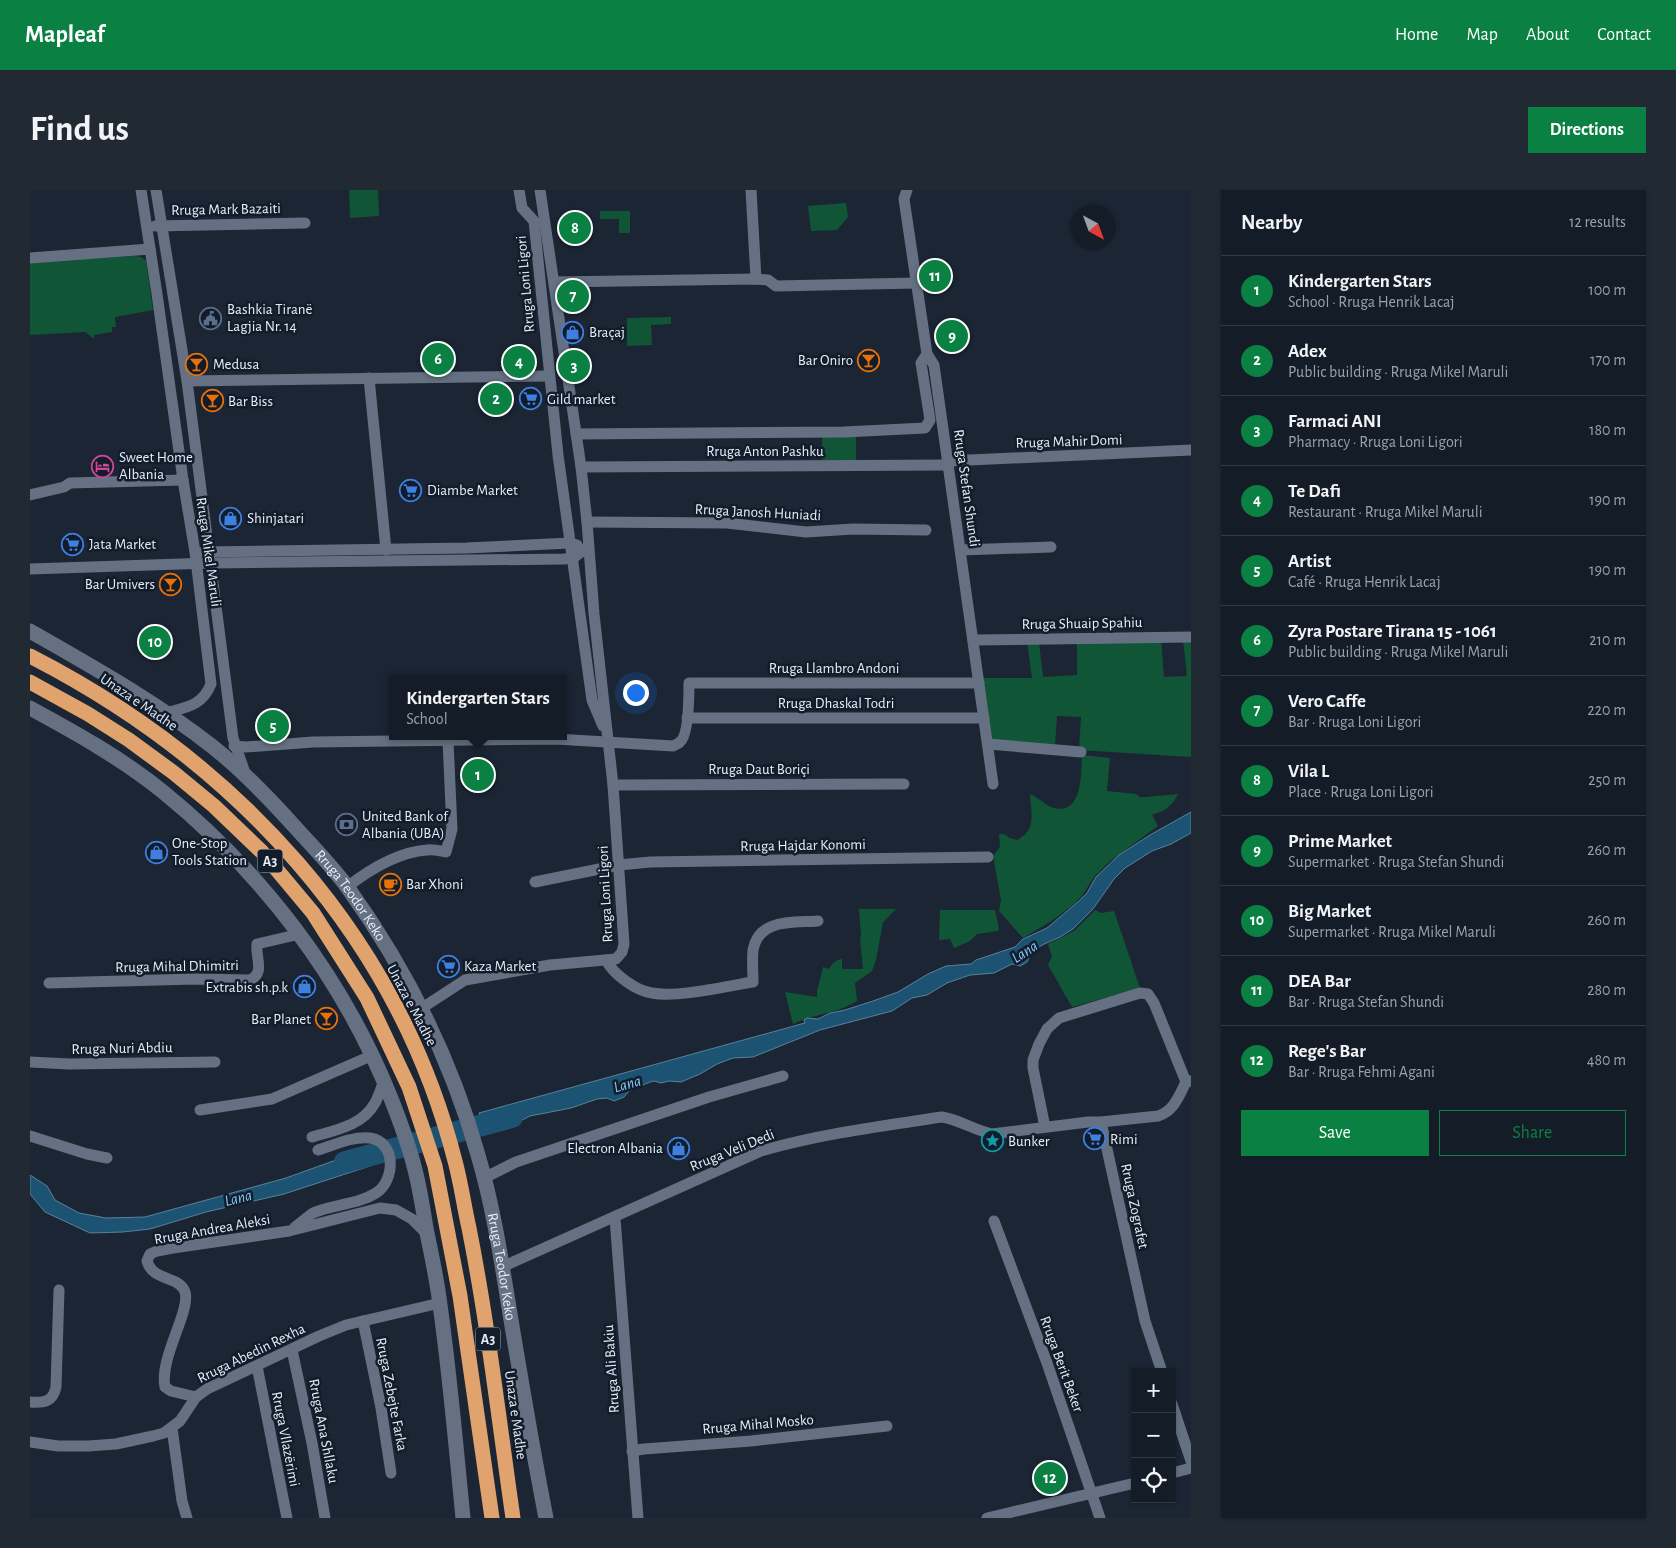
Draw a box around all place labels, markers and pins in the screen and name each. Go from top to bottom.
pin: 8 [559,209,591,247]
pin: 11 [919,257,951,295]
pin: 7 [557,277,589,315]
place label: Bashkia Tiranë Lagjia Nr. 14 [227,302,312,334]
public building icon: Bashkia Tiranë Lagjia Nr. 14 [199,306,223,330]
pin: 9 [936,317,968,355]
shop icon: Braçaj [561,320,585,344]
place label: Braçaj [589,325,625,340]
pin: 6 [422,340,454,378]
pin: 4 [503,343,535,381]
pin: 3 [558,347,590,385]
bar icon: Bar Oniro [857,348,881,372]
bar icon: Medusa [185,352,209,376]
place label: Bar Oniro [798,353,853,368]
place label: Medusa [213,357,259,372]
pin: 2 [480,380,512,418]
supermarket icon: Gild market [519,387,543,411]
bar icon: Bar Biss [200,389,224,413]
place label: Gild market [547,392,616,407]
place label: Bar Biss [228,394,273,409]
place label: Sweet Home Albania [119,450,193,482]
hotel icon: Sweet Home Albania [91,454,115,478]
supermarket icon: Diambe Market [399,478,423,502]
place label: Diambe Market [427,483,518,498]
shop icon: Shinjatari [219,506,243,530]
place label: Shinjatari [247,511,304,526]
supermarket icon: Jata Market [61,532,85,556]
place label: Jata Market [89,537,156,552]
bar icon: Bar Umivers [159,572,183,596]
place label: Bar Umivers [85,577,155,592]
pin: 10 [139,623,171,661]
pin: 5 [257,707,289,745]
pin: 1 [462,756,494,794]
place label: United Bank of Albania (UBA) [362,809,449,841]
bank icon: United Bank of Albania (UBA) [334,813,358,837]
place label: One-Stop Tools Station [172,836,247,868]
shop icon: One-Stop Tools Station [144,840,168,864]
cafe icon: Bar Xhoni [378,872,402,896]
place label: Bar Xhoni [406,877,463,892]
supermarket icon: Kaza Market [436,954,460,978]
place label: Kaza Market [464,959,536,974]
shop icon: Extrabis sh.p.k [292,975,316,999]
place label: Extrabis sh.p.k [206,980,288,995]
bar icon: Bar Planet [315,1007,339,1031]
place label: Bar Planet [251,1012,311,1027]
supermarket icon: Rimi [1082,1127,1106,1151]
place icon: Bunker [980,1129,1004,1153]
place label: Rimi [1110,1132,1138,1147]
place label: Bunker [1008,1134,1050,1149]
shop icon: Electron Albania [667,1136,691,1160]
place label: Electron Albania [567,1141,663,1156]
pin: 12 [1034,1459,1066,1497]

